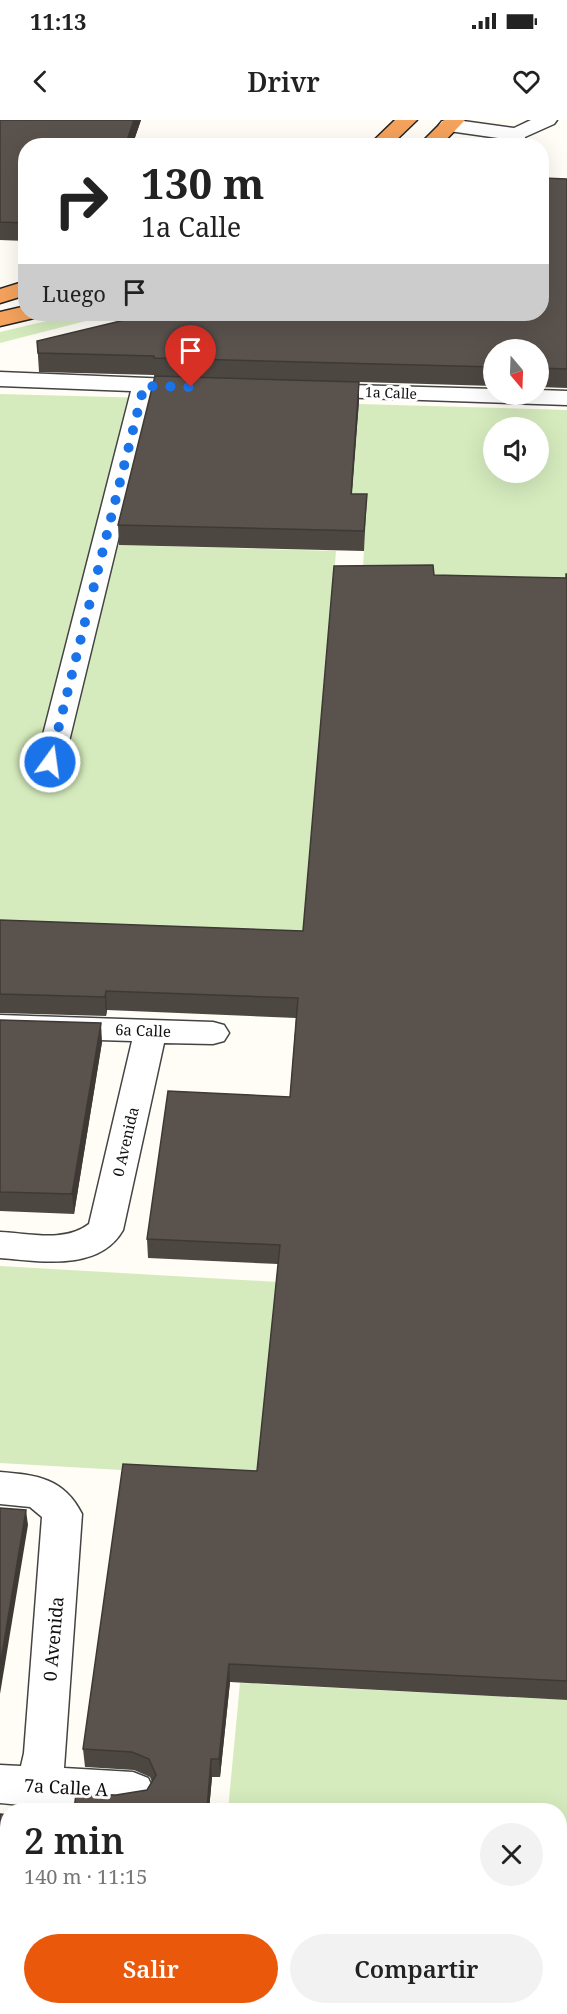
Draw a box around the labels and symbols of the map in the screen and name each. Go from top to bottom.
pin [165,325,216,387]
north arrow [483,339,549,405]
street label: 1a Calle [365,382,417,403]
position arrow [18,730,82,794]
street label: 6a Calle [115,1019,171,1041]
street label: 0 Avenida [107,1105,143,1179]
street label: 0 Avenida [37,1596,69,1682]
street label: 7a Calle A [23,1773,109,1801]

